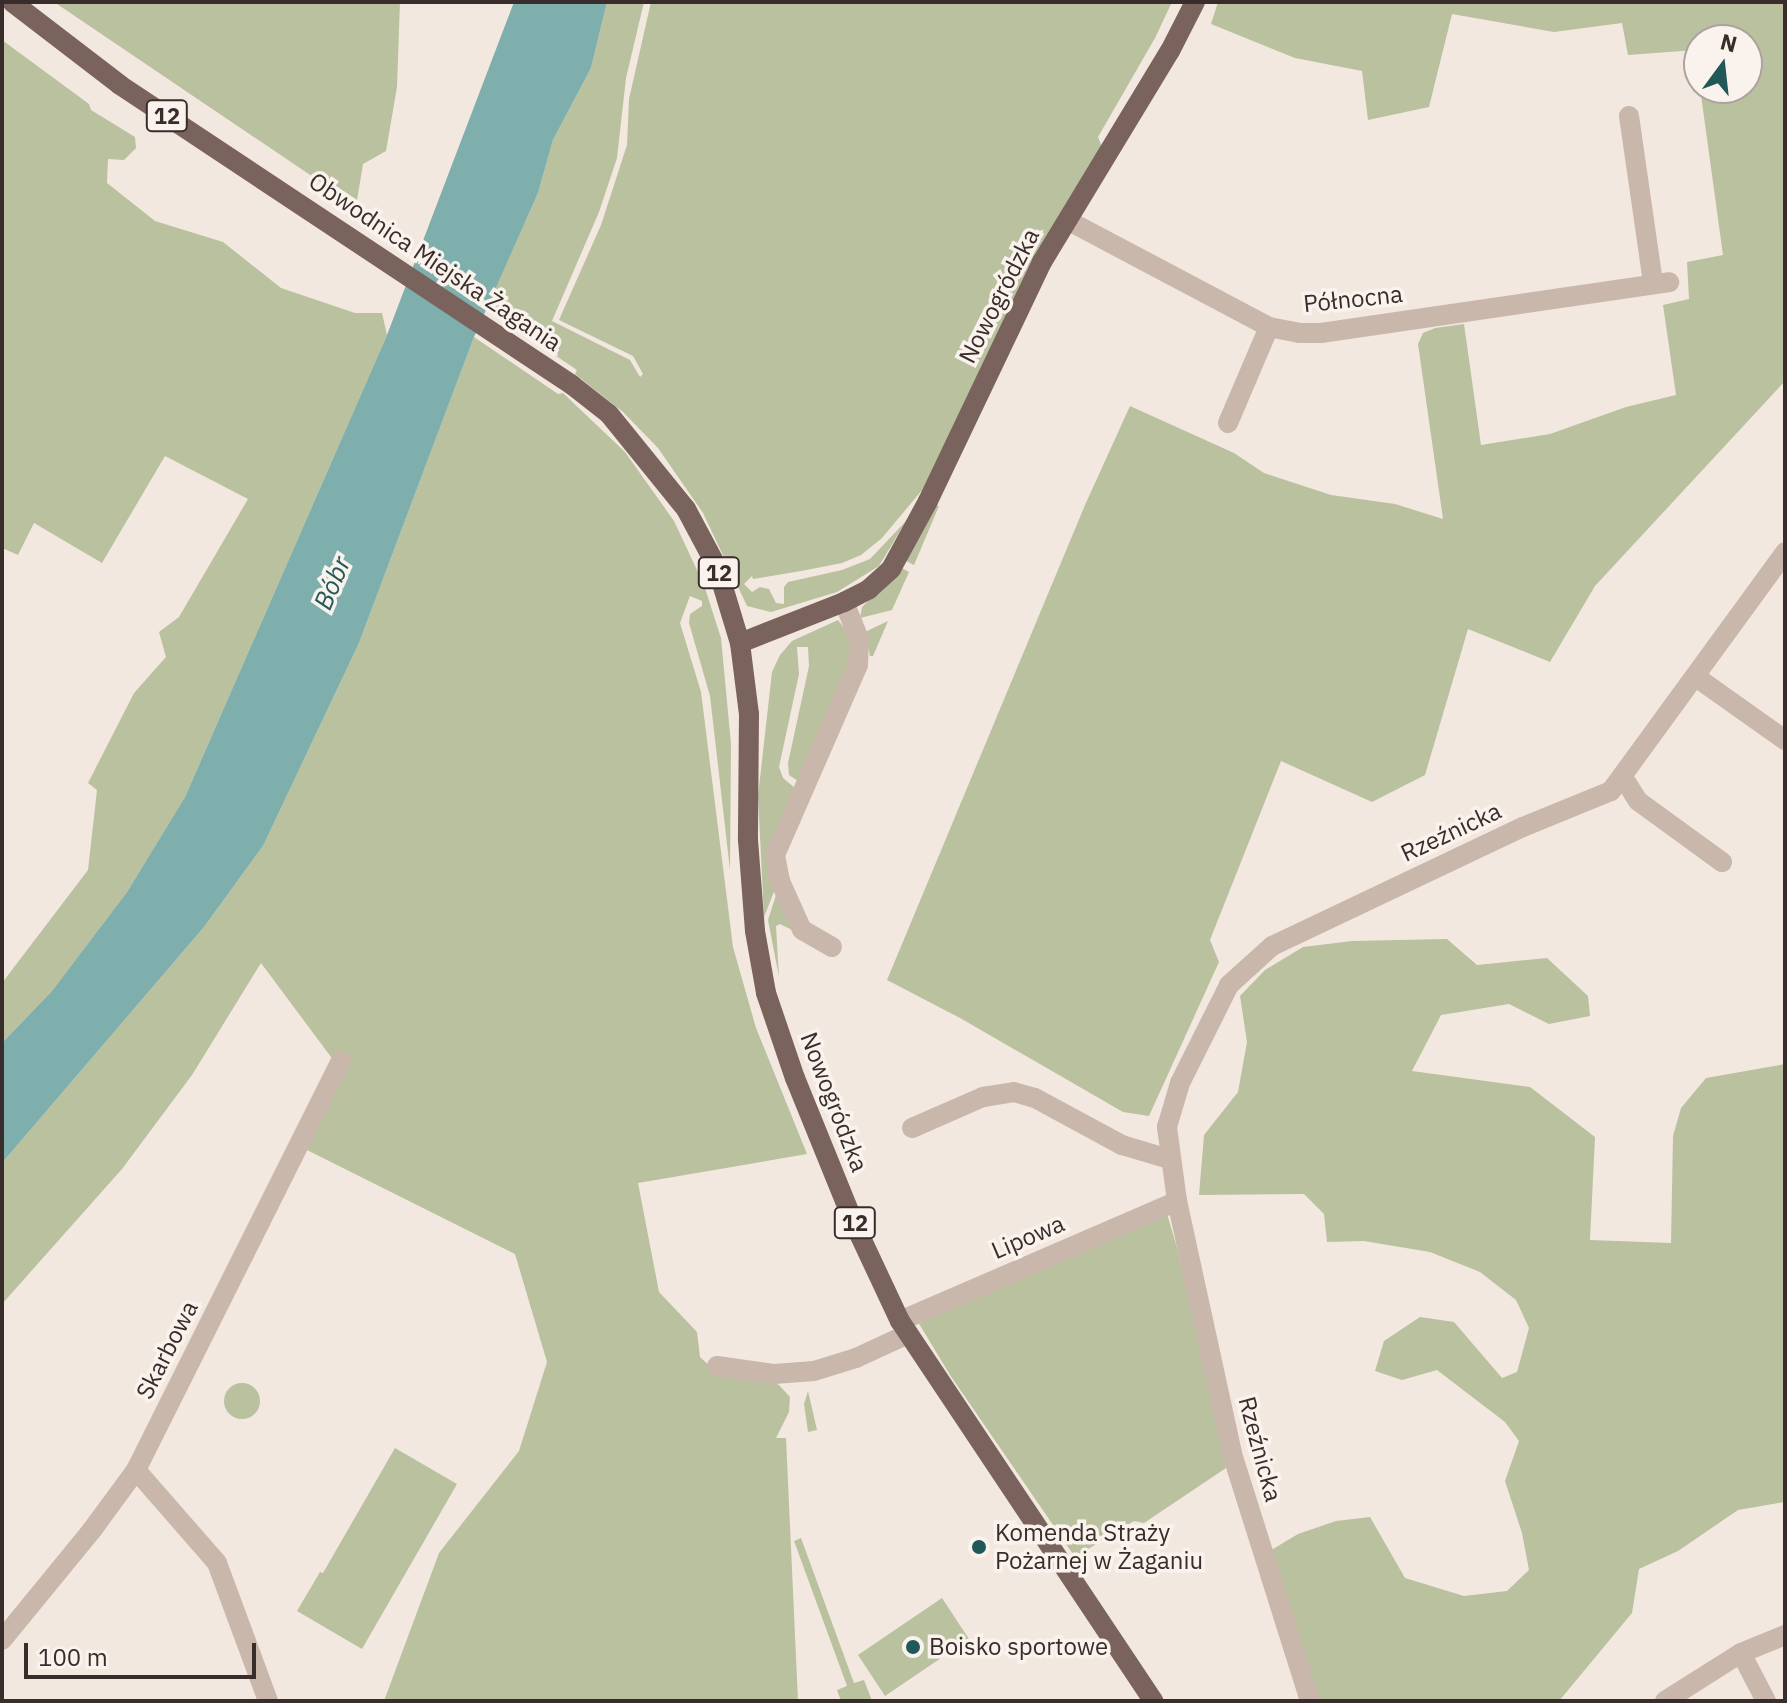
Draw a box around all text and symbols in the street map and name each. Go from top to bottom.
north arrow [1683,24,1763,104]
text: N [1717,26,1740,58]
road number: 12 [145,98,189,134]
street label: Obwodnica Miejska Żagania [303,167,567,357]
street label: Nowogródzka [953,224,1045,368]
street label: Północna [1302,279,1404,319]
water label: Bóbr [307,552,357,614]
road number: 12 [697,555,741,591]
street label: Rzeźnicka [1396,796,1506,868]
street label: Nowogródzka [794,1028,874,1176]
road number: 12 [833,1205,877,1241]
street label: Lipowa [987,1209,1069,1265]
street label: Skarbowa [130,1296,204,1404]
street label: Rzeźnicka [1232,1393,1288,1505]
place label: Komenda Straży Pożarnej w Żaganiu [995,1519,1203,1575]
marker: Komenda Straży Pożarnej w Żaganiu [970,1538,988,1556]
scale bar [28,1627,260,1677]
place label: Boisko sportowe [929,1633,1108,1661]
marker: Boisko sportowe [904,1638,922,1656]
text: 100 m [38,1641,108,1673]

